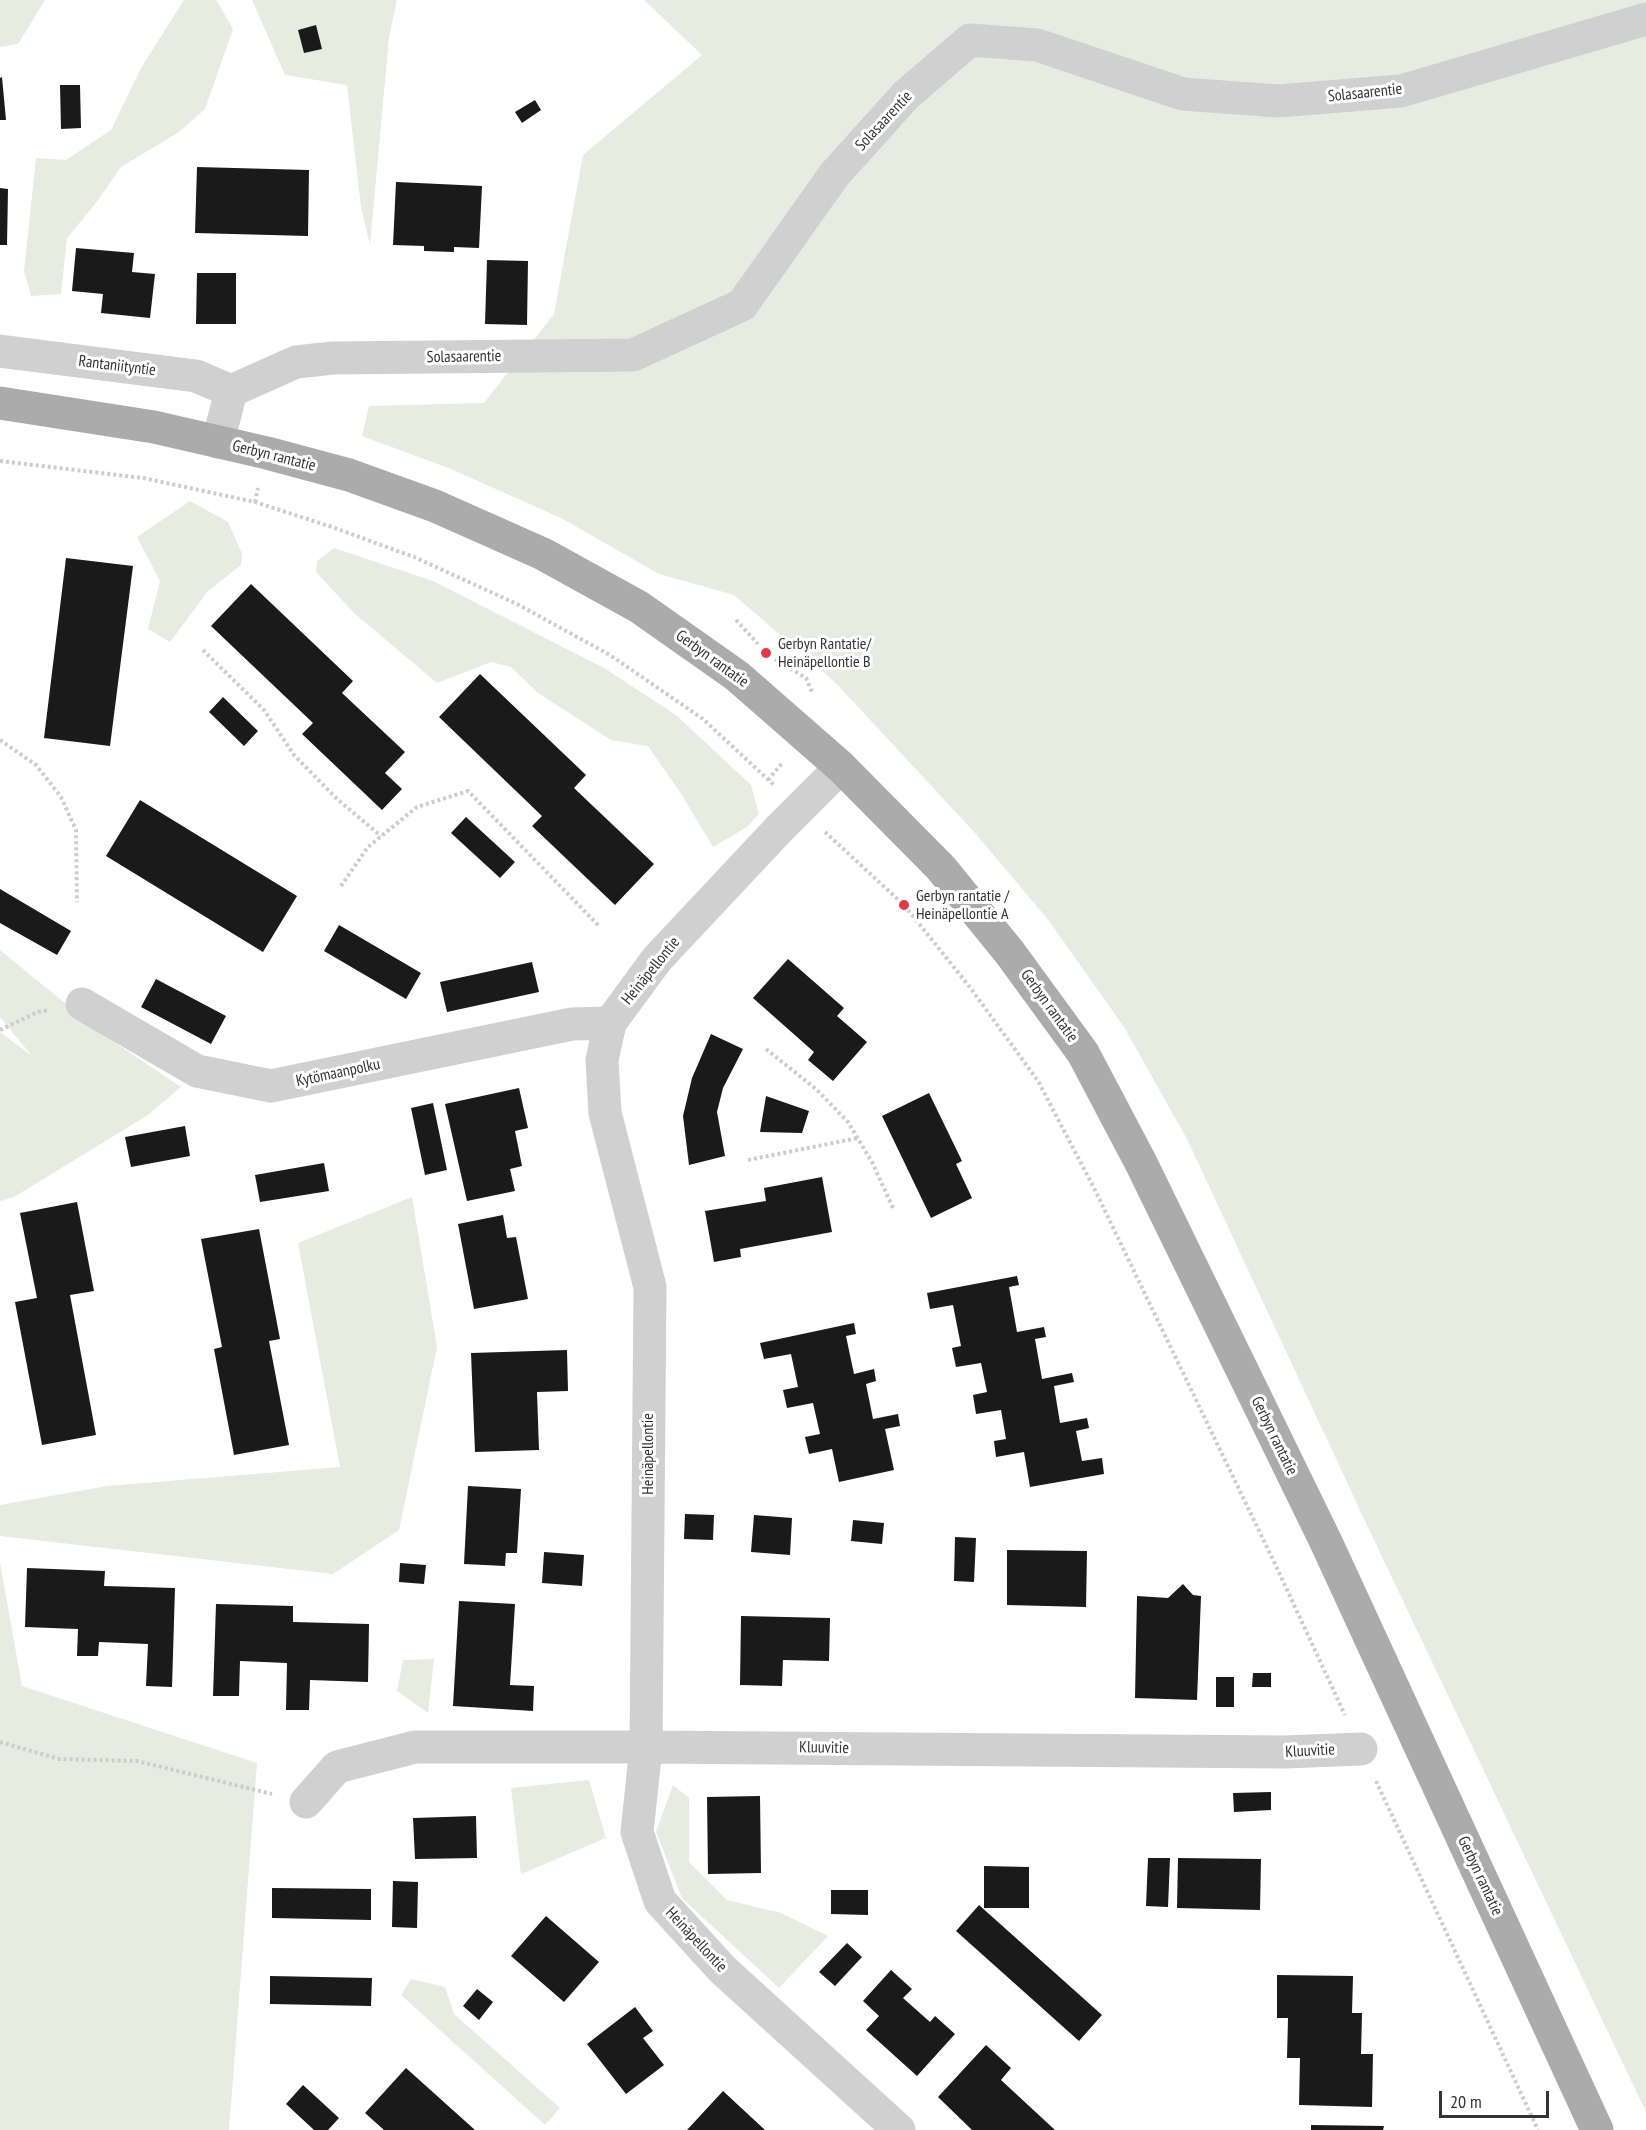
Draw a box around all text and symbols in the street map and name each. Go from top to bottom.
street label: Solasaarentie [1327,80,1403,106]
street label: Solasaarentie [852,87,916,155]
street label: Solasaarentie [427,347,501,367]
street label: Rantaniityntie [77,352,157,380]
street label: Gerbyn rantatie [230,436,318,476]
street label: Gerbyn rantatie [672,626,752,692]
place label: Gerbyn Rantatie/ Heinäpellontie B [778,634,871,672]
marker: Gerbyn Rantatie/ Heinäpellontie B [759,646,773,660]
place label: Gerbyn rantatie / Heinäpellontie A [916,886,1009,924]
marker: Gerbyn rantatie / Heinäpellontie A [897,898,911,912]
street label: Heinäpellontie [618,933,684,1009]
street label: Gerbyn rantatie [1016,966,1082,1046]
street label: Kytömaanpolku [294,1055,382,1091]
street label: Gerbyn rantatie [1247,1394,1301,1478]
street label: Heinäpellontie [638,1413,658,1495]
street label: Kluuvitie [799,1738,849,1758]
street label: Kluuvitie [1285,1740,1335,1762]
street label: Gerbyn rantatie [1453,1833,1507,1919]
street label: Heinäpellontie [661,1904,731,1976]
scale bar [1442,2079,1552,2117]
text: 20 m [1450,2090,1482,2113]

